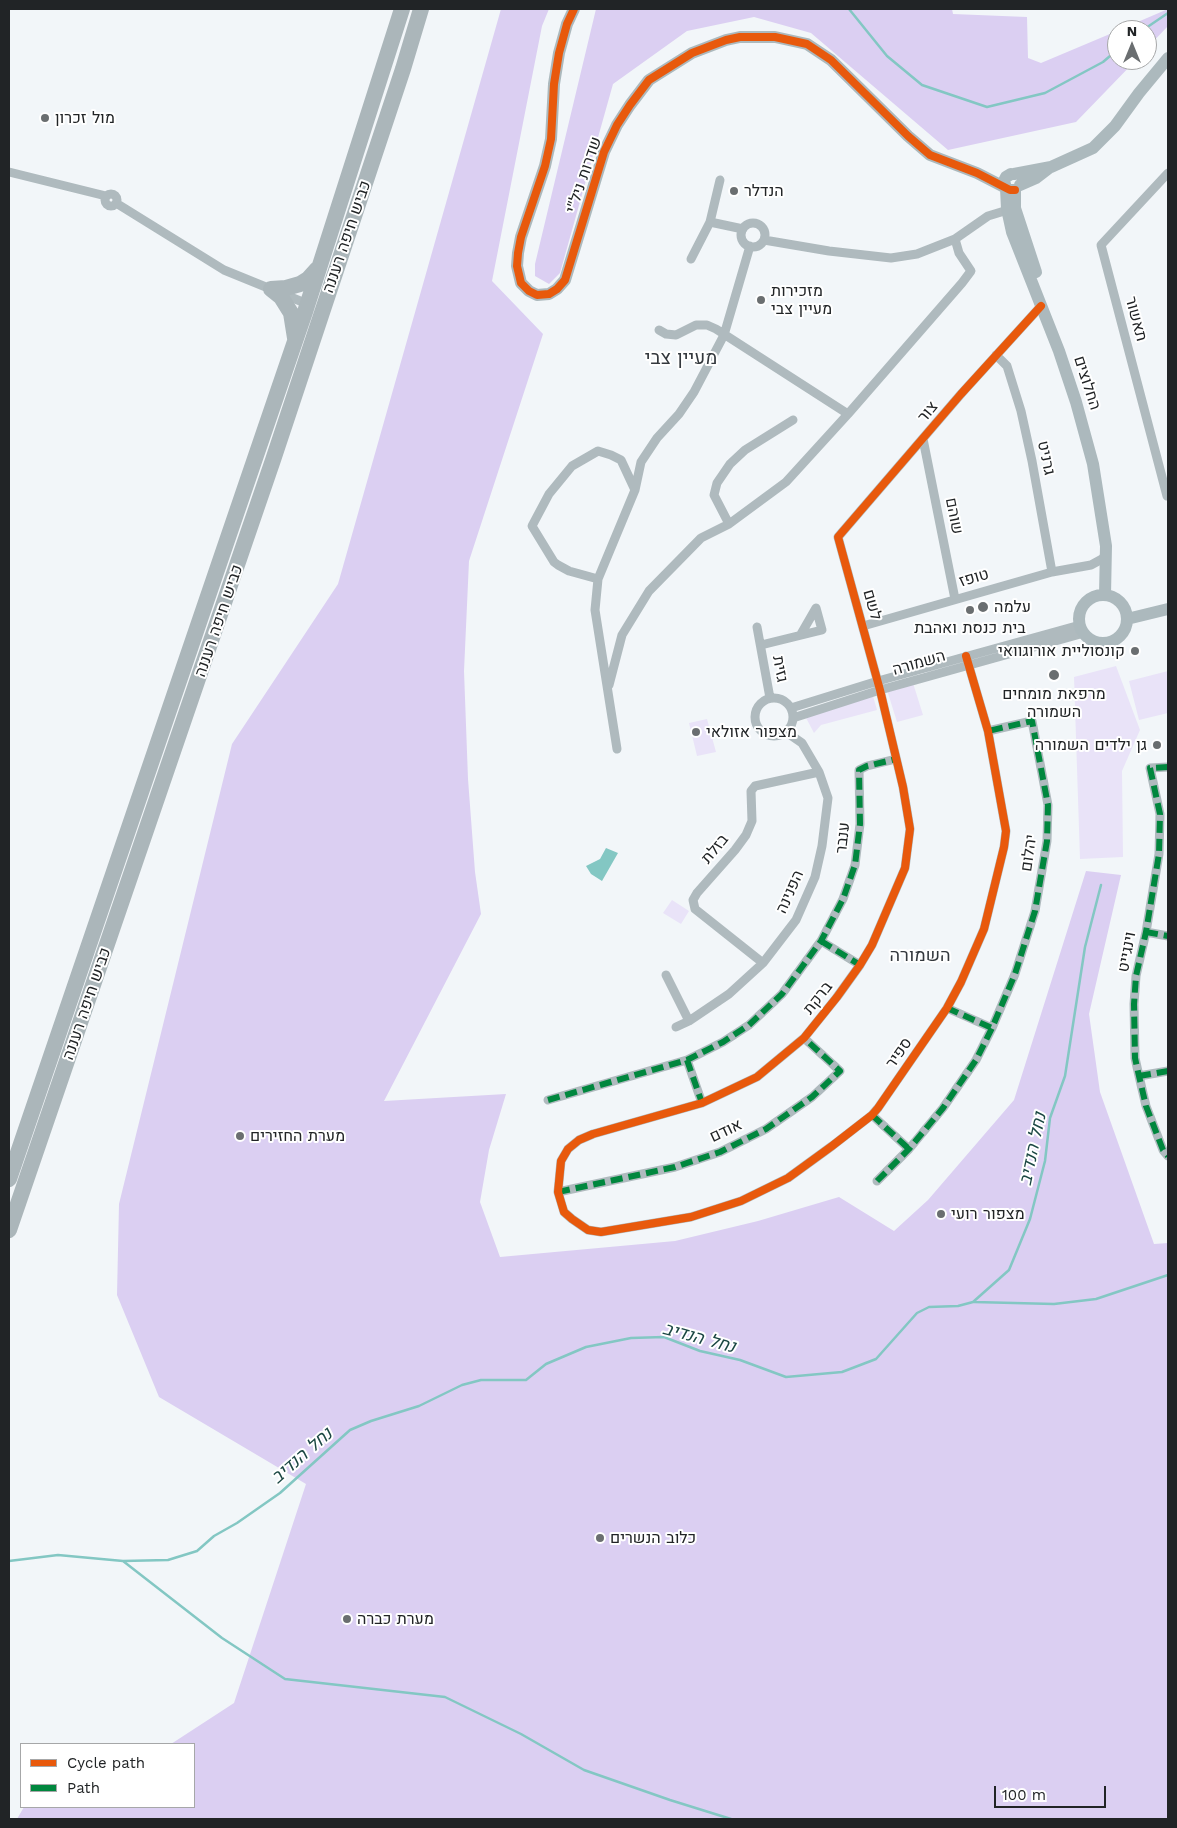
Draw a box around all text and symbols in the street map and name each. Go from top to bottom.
north arrow [1107,20,1157,70]
text: N [1127,23,1137,39]
place label: מול זכרון [55,108,115,128]
marker: מול זכרון [39,112,51,124]
street label: שדרות ניל"י [562,134,606,216]
street label: כביש חיפה רעננה [319,178,375,296]
place label: הנדלר [744,181,784,201]
marker: הנדלר [728,185,740,197]
place label: מזכירות מעיין צבי [771,281,832,319]
marker: מזכירות מעיין צבי [755,294,767,306]
street label: תאשור [1121,295,1151,343]
district label: מעיין צבי [645,347,717,369]
street label: החלוצים [1069,354,1105,412]
street label: צור [914,398,942,426]
street label: גרניט [1033,439,1059,477]
street label: שוהם [941,496,967,536]
street label: כביש חיפה רעננה [191,562,247,680]
street label: טופז [957,565,991,591]
street label: לשם [858,587,886,623]
place label: עלמה [994,597,1031,617]
marker: עלמה [976,600,990,614]
marker: בית כנסת ואהבת [964,604,976,616]
place label: בית כנסת ואהבת [914,618,1026,638]
place label: קונסוליית אורוגוואי [998,641,1125,661]
marker: קונסוליית אורוגוואי [1129,645,1141,657]
street label: השמורה [890,646,948,680]
street label: גזית [768,654,792,684]
marker: מרפאת מומחים השמורה [1047,668,1061,682]
place label: מרפאת מומחים השמורה [1002,684,1106,722]
place label: מצפור אזולאי [706,722,797,742]
marker: מצפור אזולאי [690,726,702,738]
place label: גן ילדים השמורה [1035,735,1147,755]
marker: גן ילדים השמורה [1151,739,1163,751]
street label: ענבר [832,821,854,855]
street label: בזלת [697,830,733,868]
street label: יהלום [1017,833,1041,873]
street label: הפנינה [772,867,808,917]
street label: וינגייט [1114,930,1140,974]
street label: כביש חיפה רעננה [59,945,115,1063]
district label: השמורה [889,945,951,967]
street label: ברקת [799,978,837,1018]
street label: ספיר [882,1034,916,1072]
water label: נחל הנדיב [1015,1110,1051,1188]
street label: אודם [707,1115,745,1147]
place label: מערת החזירים [250,1126,345,1146]
marker: מערת החזירים [234,1130,246,1142]
place label: מצפור רועי [951,1204,1025,1224]
marker: מצפור רועי [935,1208,947,1220]
water label: נחל הנדיב [660,1318,738,1358]
water label: נחל הנדיב [267,1424,337,1488]
place label: כלוב הנשרים [610,1528,696,1548]
marker: כלוב הנשרים [594,1532,606,1544]
place label: מערת כברה [357,1609,434,1629]
marker: מערת כברה [341,1613,353,1625]
legend [20,1743,195,1808]
text: Cycle path [67,1754,145,1772]
scale bar [997,1776,1110,1808]
text: Path [67,1779,100,1797]
text: 100 m [1002,1786,1046,1804]

